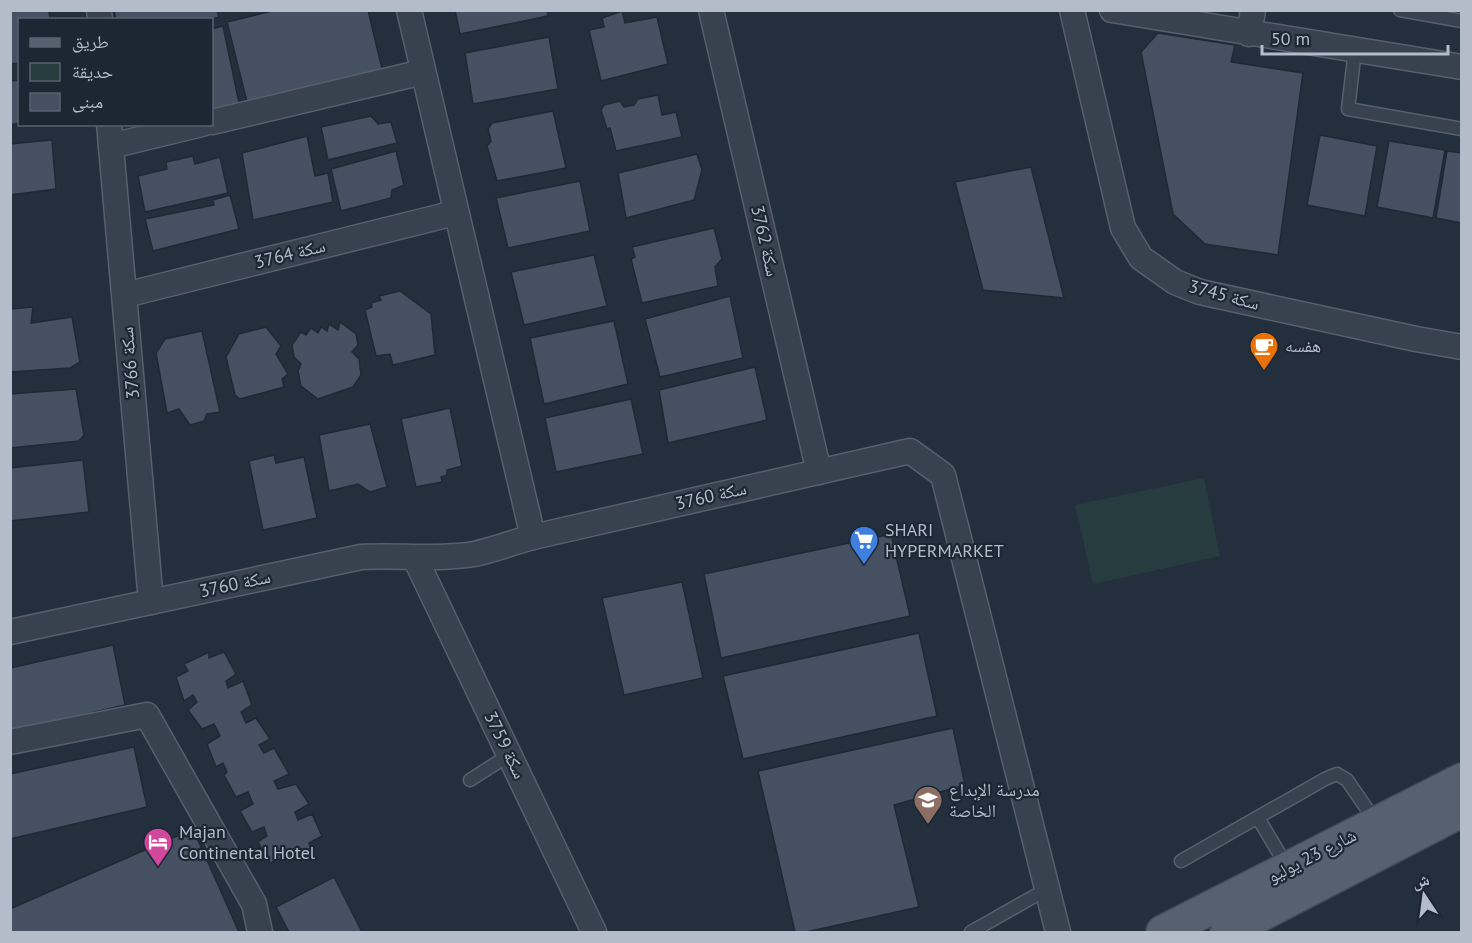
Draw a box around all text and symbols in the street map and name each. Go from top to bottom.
legend [18,18,213,126]
scale bar [1262,18,1448,56]
text: 50 m [1271,27,1310,50]
text: طريق [72,30,109,53]
text: حديقة [72,60,113,83]
text: مبنى [72,90,103,113]
street label: سكة 3762 [746,203,785,279]
street label: سكة 3764 [252,234,328,273]
street label: سكة 3745 [1186,274,1262,315]
street label: سكة 3766 [115,326,144,400]
cafe icon: هفسه [1248,330,1280,372]
place label: هفسه [1285,334,1321,357]
street label: سكة 3760 [673,476,749,515]
place label: SHARI HYPERMARKET [885,518,1004,562]
supermarket icon: SHARI HYPERMARKET [848,524,880,566]
street label: سكة 3760 [197,565,273,602]
street label: سكة 3759 [479,707,532,782]
place label: مدرسة الإبداع الخاصة [949,778,1040,822]
school or university icon: مدرسة الإبداع الخاصة [912,784,944,826]
place label: Majan Continental Hotel [179,820,316,864]
street label: شارع 23 يوليو [1263,823,1360,888]
hotel icon: Majan Continental Hotel [142,826,174,868]
north arrow [1394,865,1454,925]
text: ش [1410,869,1431,892]

